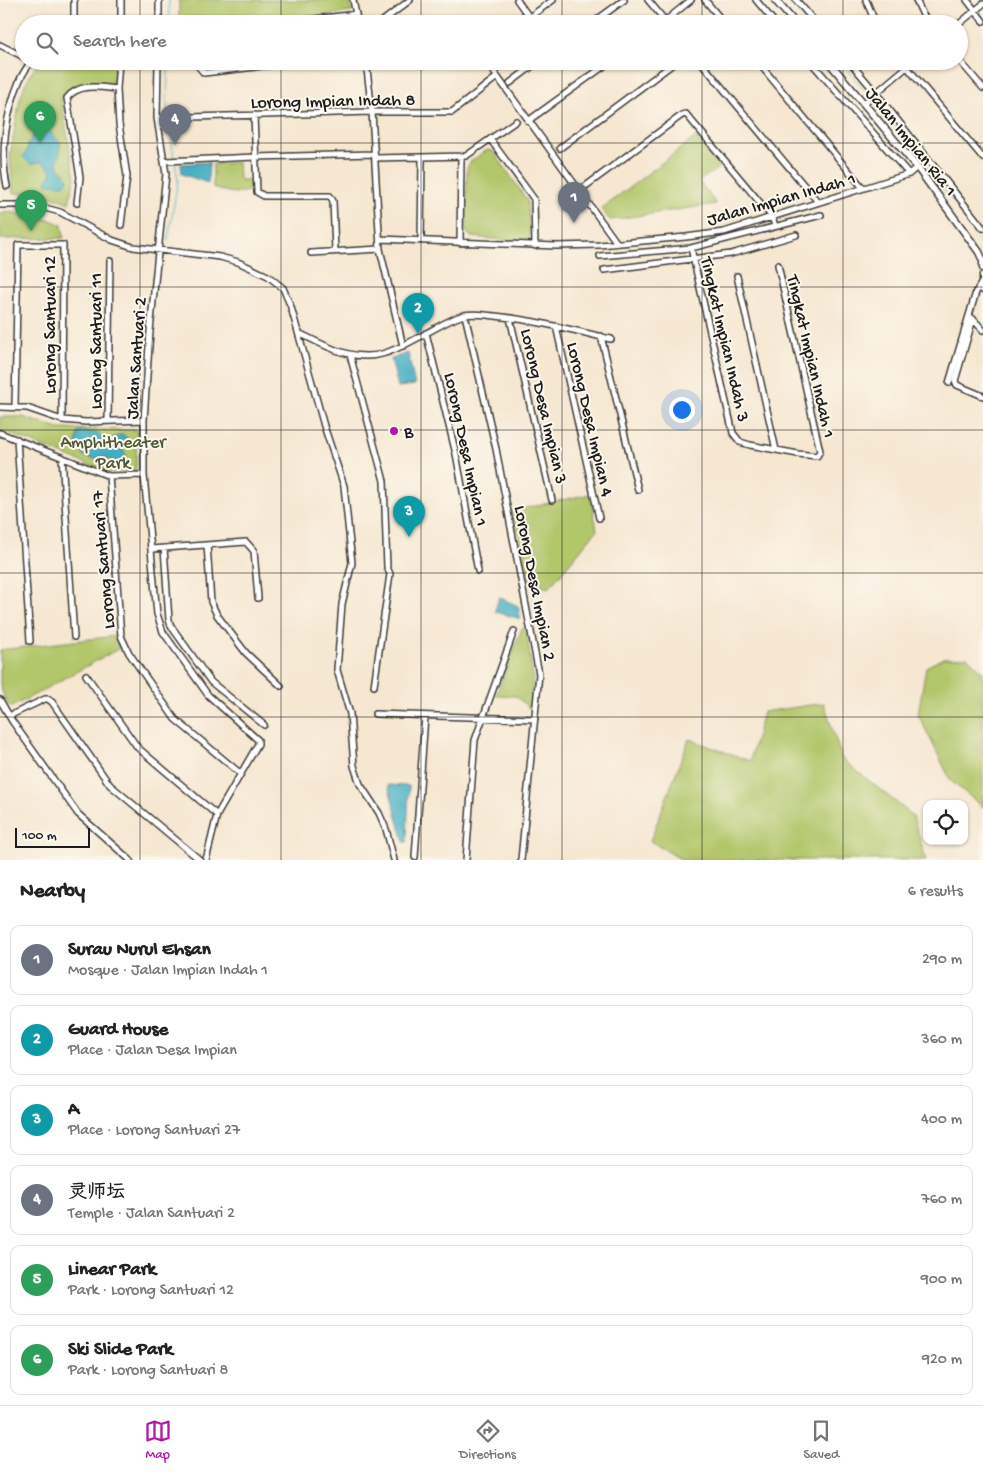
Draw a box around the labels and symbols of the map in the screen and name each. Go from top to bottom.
street label: Jalan Impian Ria 1 [860,84,960,201]
street label: Lorong Impian Indah 8 [251,91,416,114]
pin: 6 [24,101,56,142]
pin: 4 [159,104,191,145]
street label: Jalan Impian Indah 1 [705,169,858,232]
pin: 1 [558,182,590,223]
pin: 5 [15,190,47,231]
street label: Tingkat Impian Indah 3 [694,254,753,424]
street label: Lorong Santuari 12 [41,256,62,394]
street label: Tingkat Impian Indah 1 [780,272,839,440]
street label: Lorong Santuari 11 [87,273,108,409]
pin: 2 [402,293,434,334]
street label: Jalan Santuari 2 [123,296,152,420]
street label: Lorong Desa Impian 3 [514,327,571,486]
street label: Lorong Desa Impian 4 [561,340,617,499]
street label: Lorong Desa Impian 1 [438,371,491,528]
your location [669,397,695,423]
place label: B [403,423,414,444]
marker: B [388,425,400,437]
park label: Amphitheater Park [60,433,167,475]
street label: Lorong Santuari 17 [88,489,121,630]
pin: 3 [393,496,425,537]
street label: Lorong Desa Impian 2 [508,504,559,663]
scale bar [15,825,90,848]

